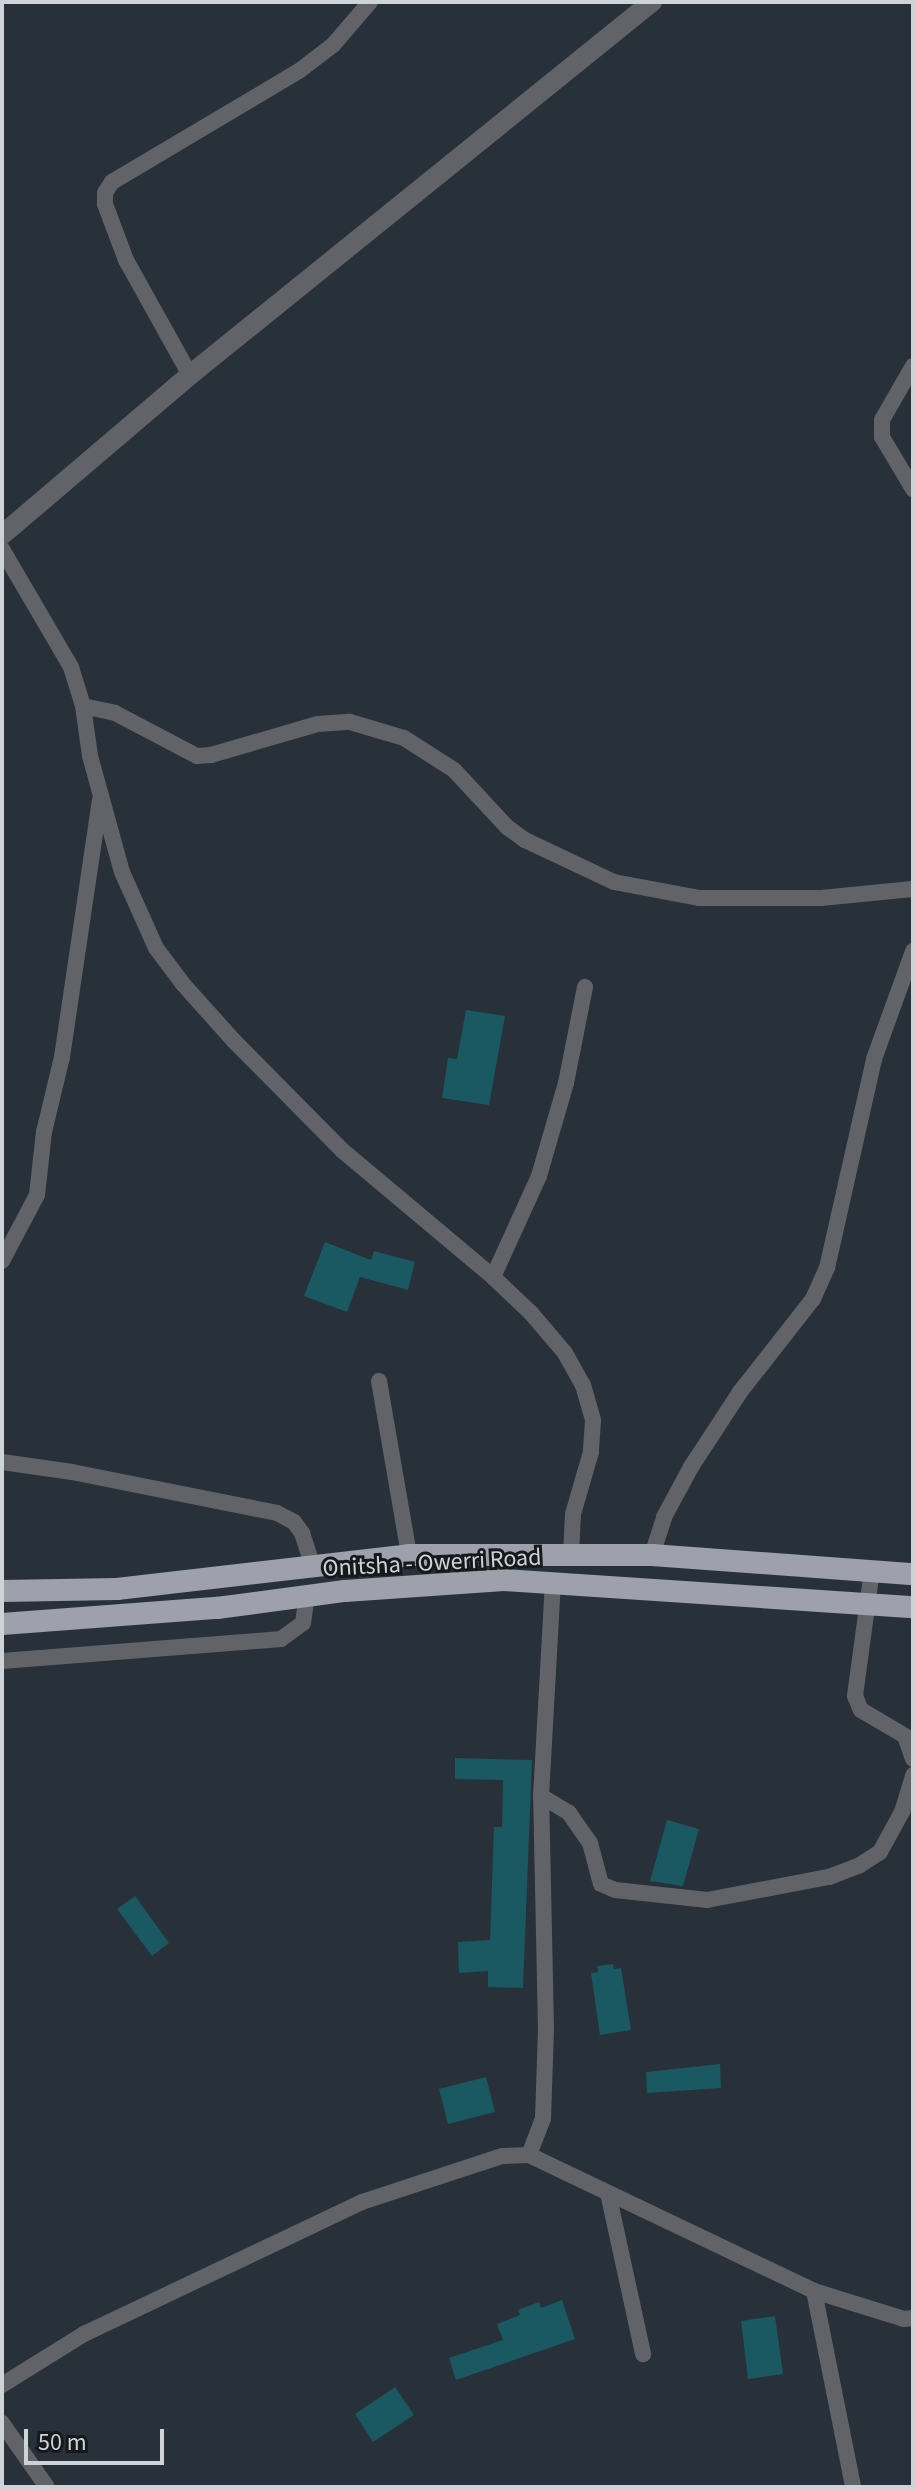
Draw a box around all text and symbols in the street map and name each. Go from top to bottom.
street label: Onitsha - Owerri Road [322,1543,542,1583]
scale bar [28,2413,168,2463]
text: 50 m [38,2425,87,2460]

